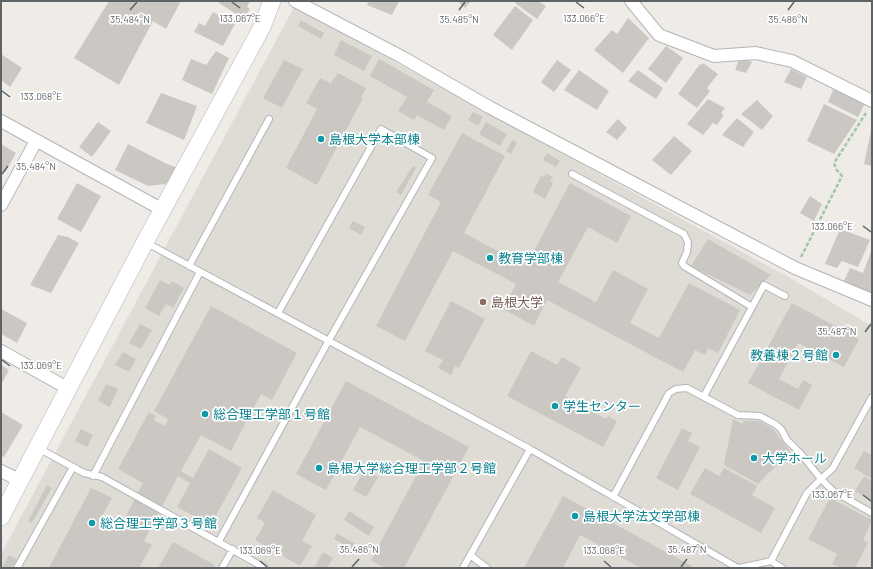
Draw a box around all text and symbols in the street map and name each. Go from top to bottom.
text: 133.067°E [219,12,261,24]
text: 133.066°E [563,12,605,24]
text: 35.484°N [110,13,150,25]
text: 35.485°N [439,13,479,25]
text: 35.486°N [768,13,808,25]
text: 133.068°E [20,90,62,102]
place label: 島根大学本部棟 [329,131,420,147]
marker: 島根大学本部棟 [316,134,326,144]
text: 35.484°N [16,160,56,172]
text: 133.066°E [811,220,853,232]
place label: 教育学部棟 [498,250,563,266]
marker: 教育学部棟 [485,253,495,263]
place label: 島根大学 [491,294,543,310]
marker: 島根大学 [478,297,488,307]
text: 35.487°N [817,325,857,337]
place label: 教養棟２号館 [750,347,828,363]
marker: 教養棟２号館 [831,350,841,360]
text: 133.069°E [20,359,62,371]
place label: 学生センター [563,398,641,414]
marker: 学生センター [550,401,560,411]
place label: 総合理工学部１号館 [213,406,330,422]
marker: 総合理工学部１号館 [200,409,210,419]
place label: 大学ホール [762,450,827,466]
marker: 大学ホール [749,453,759,463]
place label: 島根大学総合理工学部２号館 [327,460,496,476]
marker: 島根大学総合理工学部２号館 [314,463,324,473]
text: 133.067°E [811,488,853,500]
place label: 島根大学法文学部棟 [583,508,700,524]
marker: 島根大学法文学部棟 [570,511,580,521]
place label: 総合理工学部３号館 [100,515,217,531]
marker: 総合理工学部３号館 [87,518,97,528]
text: 35.486°N [339,543,379,555]
text: 35.487°N [667,543,707,555]
text: 133.069°E [239,544,281,556]
text: 133.068°E [583,544,625,556]

